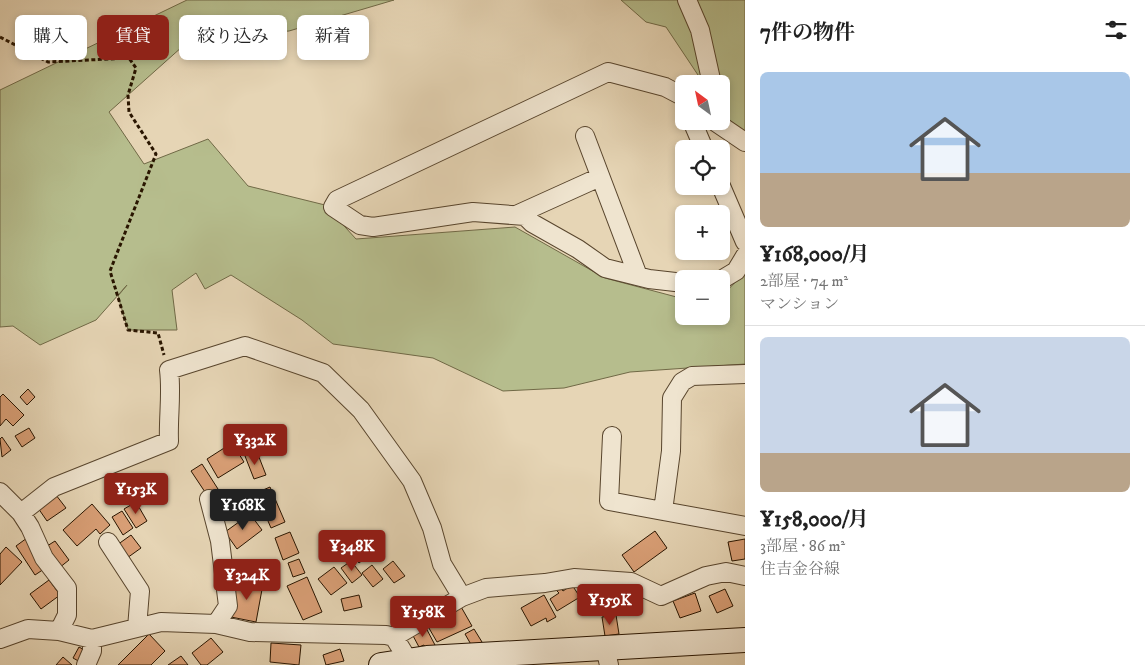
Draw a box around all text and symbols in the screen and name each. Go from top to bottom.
chip: 購入 [15,15,87,60]
chip: 賃貸 [97,15,169,60]
chip: 絞り込み [179,15,287,60]
chip: 新着 [297,15,369,60]
icon: filters [1102,16,1130,44]
text: 7件の物件 [760,20,855,46]
north arrow [675,75,730,130]
map controls [675,75,730,325]
icon: home [900,104,990,194]
button: locate [675,140,730,195]
button: + [675,205,730,260]
text: ¥168,000/月 [760,242,869,268]
button: − [675,270,730,325]
text: 2部屋 · 74 m² [760,271,848,291]
text: マンション [760,294,839,314]
icon: home [900,370,990,460]
pin: ¥332K [220,424,290,466]
text: ¥332K [234,430,276,450]
pin: ¥153K [101,472,171,515]
text: ¥153K [115,479,157,499]
pin: ¥168K [208,488,278,531]
text: ¥168K [221,495,265,515]
text: ¥158,000/月 [760,507,869,533]
pin: ¥348K [317,530,387,572]
text: ¥348K [329,536,375,556]
text: 3部屋 · 86 m² [760,536,845,556]
pin: ¥324K [212,558,282,601]
text: 住吉金谷線 [760,559,840,579]
text: ¥324K [224,565,270,585]
pin: ¥159K [575,584,645,626]
text: ¥159K [588,590,632,610]
pin: ¥158K [388,596,458,638]
text: ¥158K [401,602,445,622]

